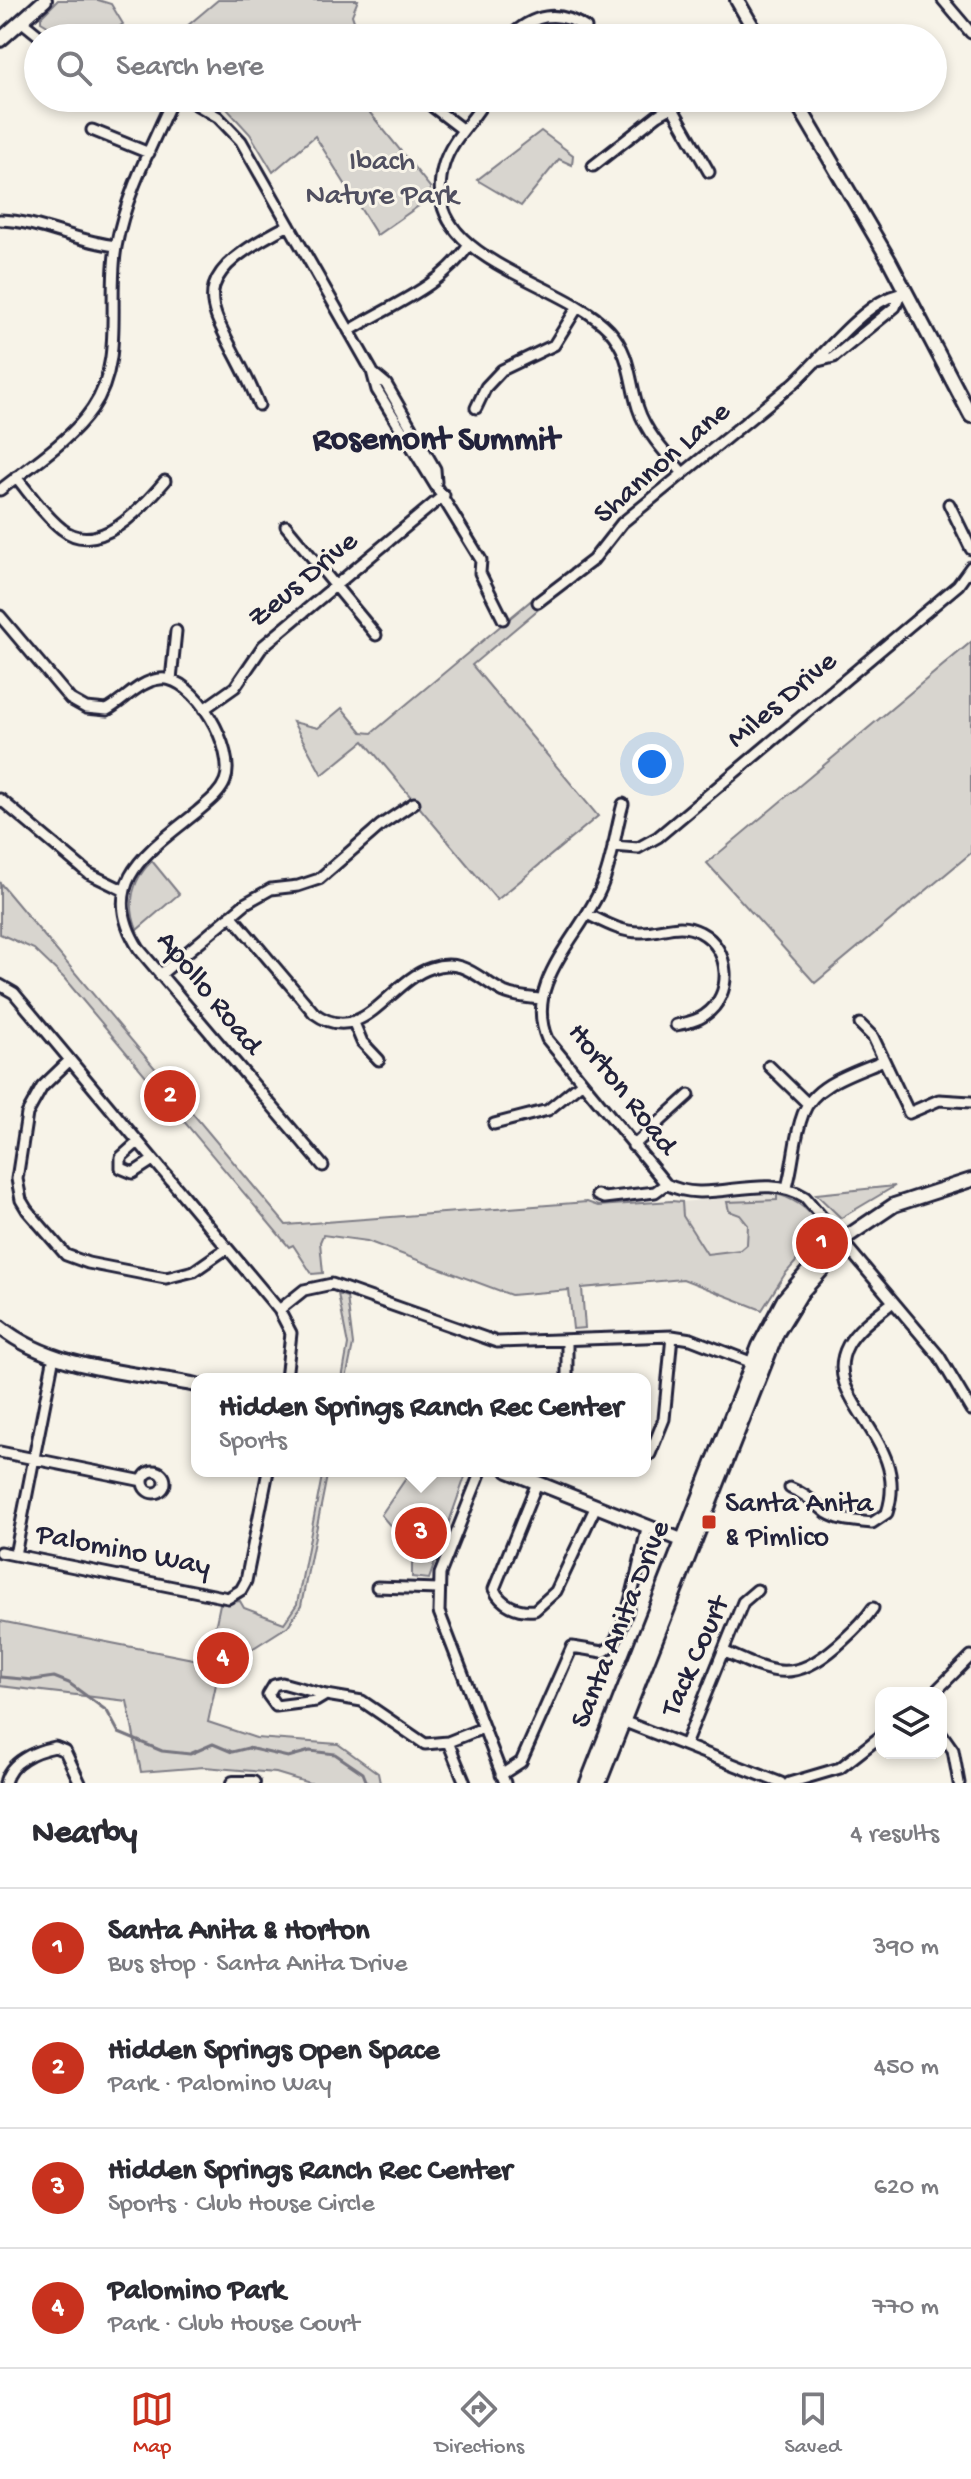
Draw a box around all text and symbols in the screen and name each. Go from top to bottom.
search box [24,24,947,112]
icon: search [52,46,96,90]
text: Search here [116,51,264,86]
park label: Ibach Nature Park [306,146,461,215]
street label: Shannon Lane [588,395,739,533]
district label: Rosemont Summit [313,422,562,462]
street label: Zeus Drive [242,525,366,637]
street label: Miles Drive [721,645,846,757]
your location [632,744,672,784]
street label: Apollo Road [147,925,270,1065]
street label: Horton Road [559,1017,685,1165]
pin: 2 [144,1066,196,1126]
pin: 1 [796,1213,848,1273]
popup [191,1373,651,1477]
text: Hidden Springs Ranch Rec Center [219,1392,623,1427]
text: Sports [219,1427,287,1458]
place label: Santa Anita & Pimlico [725,1488,875,1557]
pin: 3 [395,1503,447,1563]
marker: Santa Anita & Pimlico [700,1513,718,1531]
street label: Santa Anita Drive [564,1516,680,1734]
street label: Palomino Way [32,1518,213,1586]
street label: Tack Court [654,1589,740,1724]
pin: 4 [197,1628,249,1688]
map controls [875,1687,947,1759]
button: layers [875,1687,947,1759]
text: Nearby [32,1815,137,1855]
text: 4 results [850,1820,939,1851]
text: Santa Anita & Horton [108,1915,370,1950]
text: 1 [53,1933,63,1964]
text: 390 m [873,1933,939,1964]
text: Bus stop · Santa Anita Drive [108,1950,407,1981]
text: Hidden Springs Open Space [108,2035,440,2070]
text: 2 [52,2053,64,2084]
text: 450 m [874,2053,939,2084]
text: Park · Palomino Way [108,2070,332,2101]
text: Hidden Springs Ranch Rec Center [108,2155,512,2190]
text: 3 [51,2173,65,2204]
text: 620 m [874,2173,939,2204]
text: Sports · Club House Circle [108,2190,375,2221]
text: Palomino Park [108,2275,285,2310]
text: 4 [52,2293,64,2324]
text: 770 m [873,2293,939,2324]
text: Park · Club House Court [108,2310,359,2341]
tab: Map [130,2387,174,2461]
tab: Directions [435,2387,524,2461]
tab: Saved [784,2387,841,2461]

